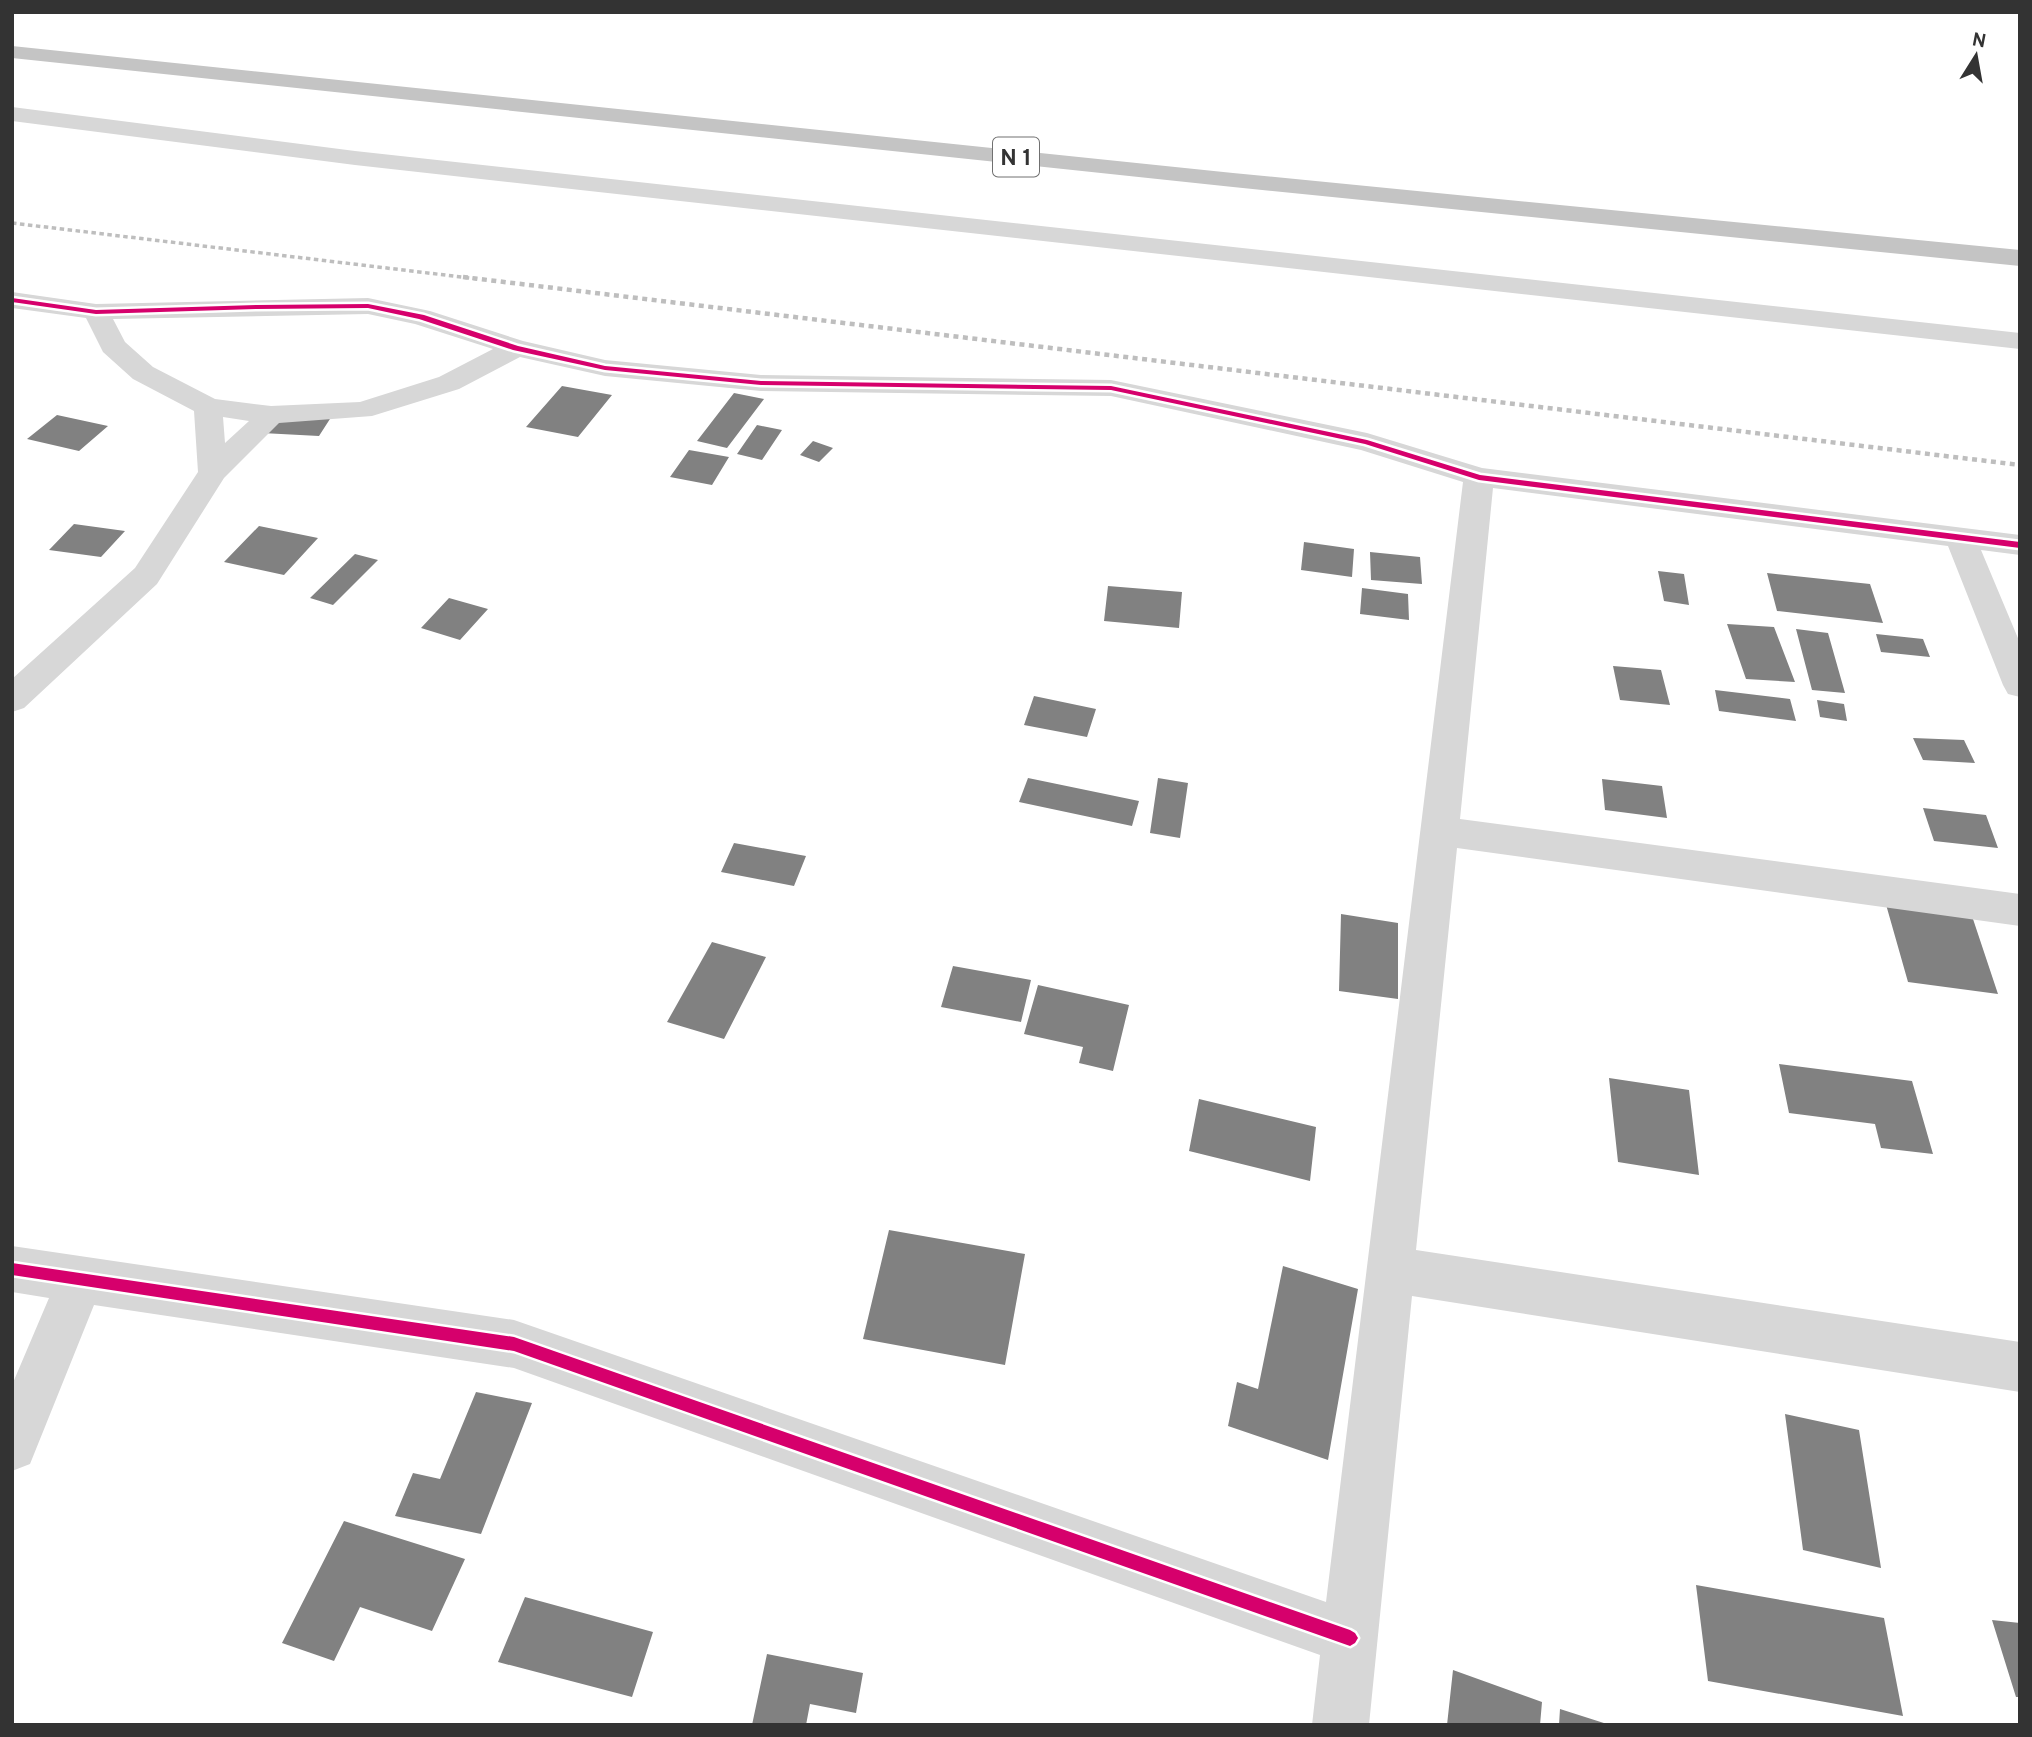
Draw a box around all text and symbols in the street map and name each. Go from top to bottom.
north arrow [1941,21,2011,91]
text: N [1970,28,1988,54]
road number: N 1 [993,138,1039,176]

